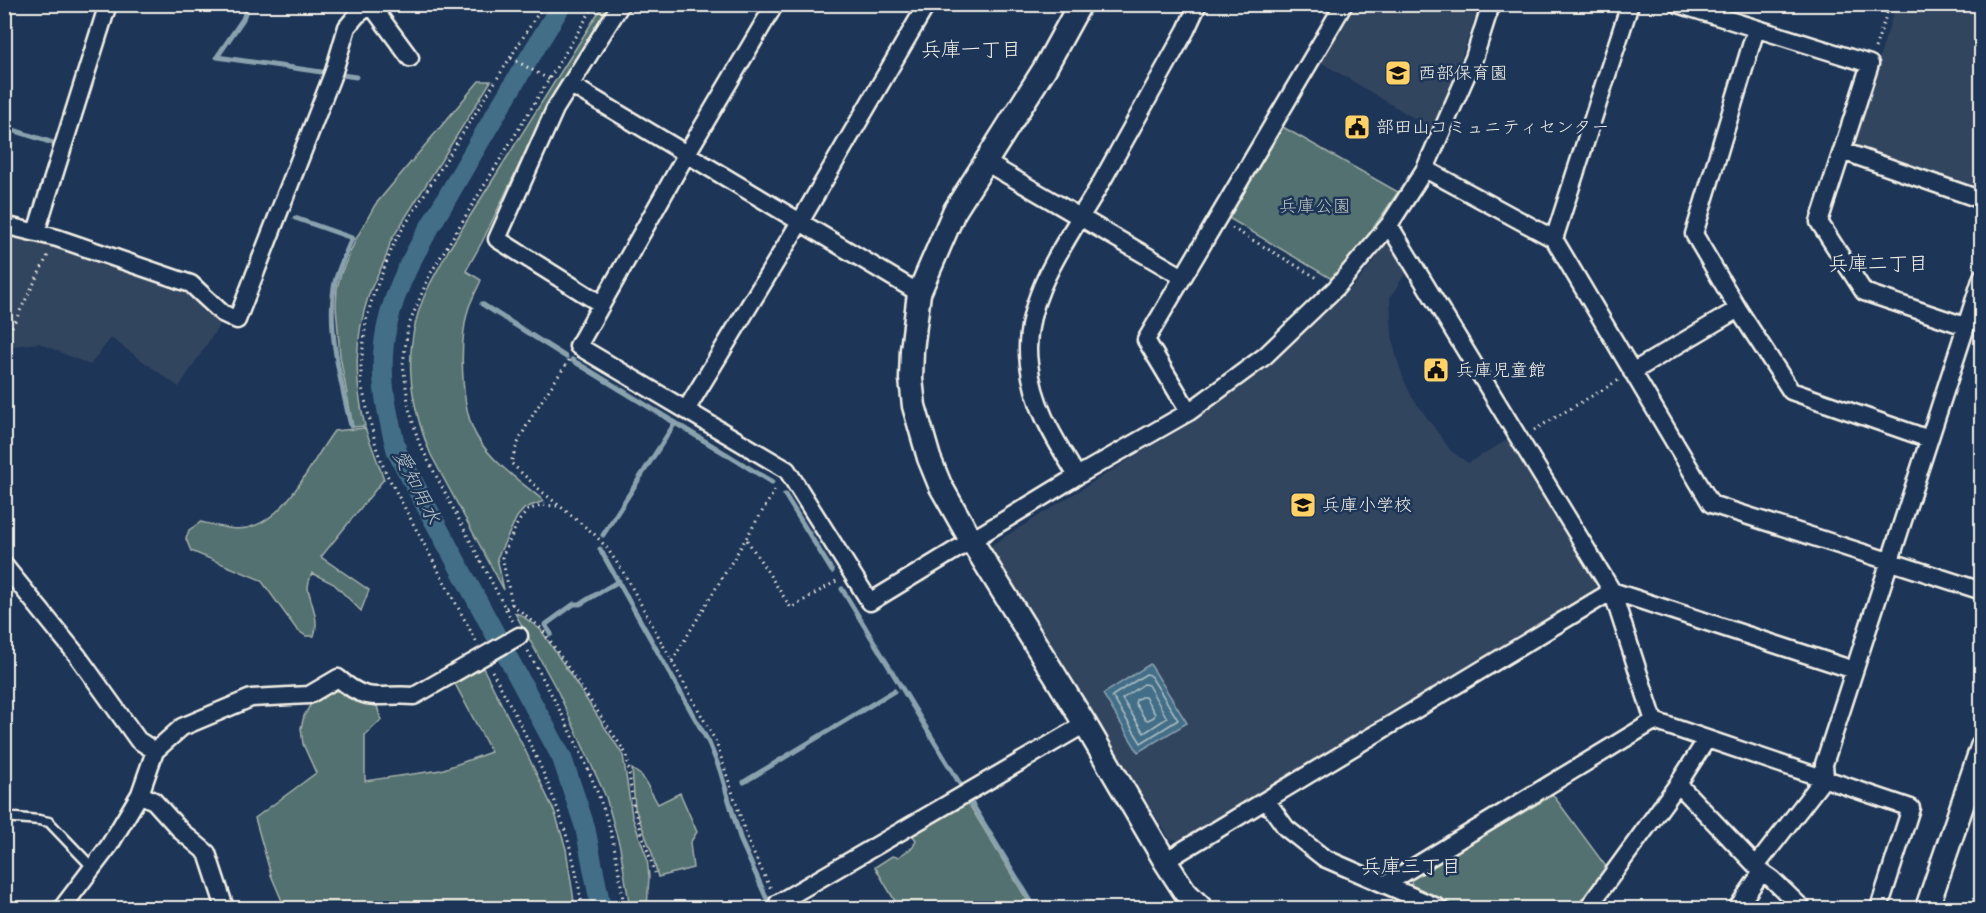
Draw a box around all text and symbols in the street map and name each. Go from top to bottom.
district label: 兵庫一丁目 [921,37,1021,62]
school or university icon: 西部保育園 [1383,58,1413,88]
place label: 西部保育園 [1418,62,1508,85]
public building icon: 部田山コミュニティセンター [1342,112,1372,142]
place label: 部田山コミュニティセンター [1376,116,1609,139]
park label: 兵庫公園 [1279,195,1351,218]
district label: 兵庫二丁目 [1828,251,1928,276]
public building icon: 兵庫児童館 [1421,355,1451,385]
place label: 兵庫児童館 [1456,359,1546,382]
water label: 愛知用水 [388,446,446,528]
school or university icon: 兵庫小学校 [1288,490,1318,520]
place label: 兵庫小学校 [1322,494,1412,517]
district label: 兵庫三丁目 [1361,854,1461,879]

